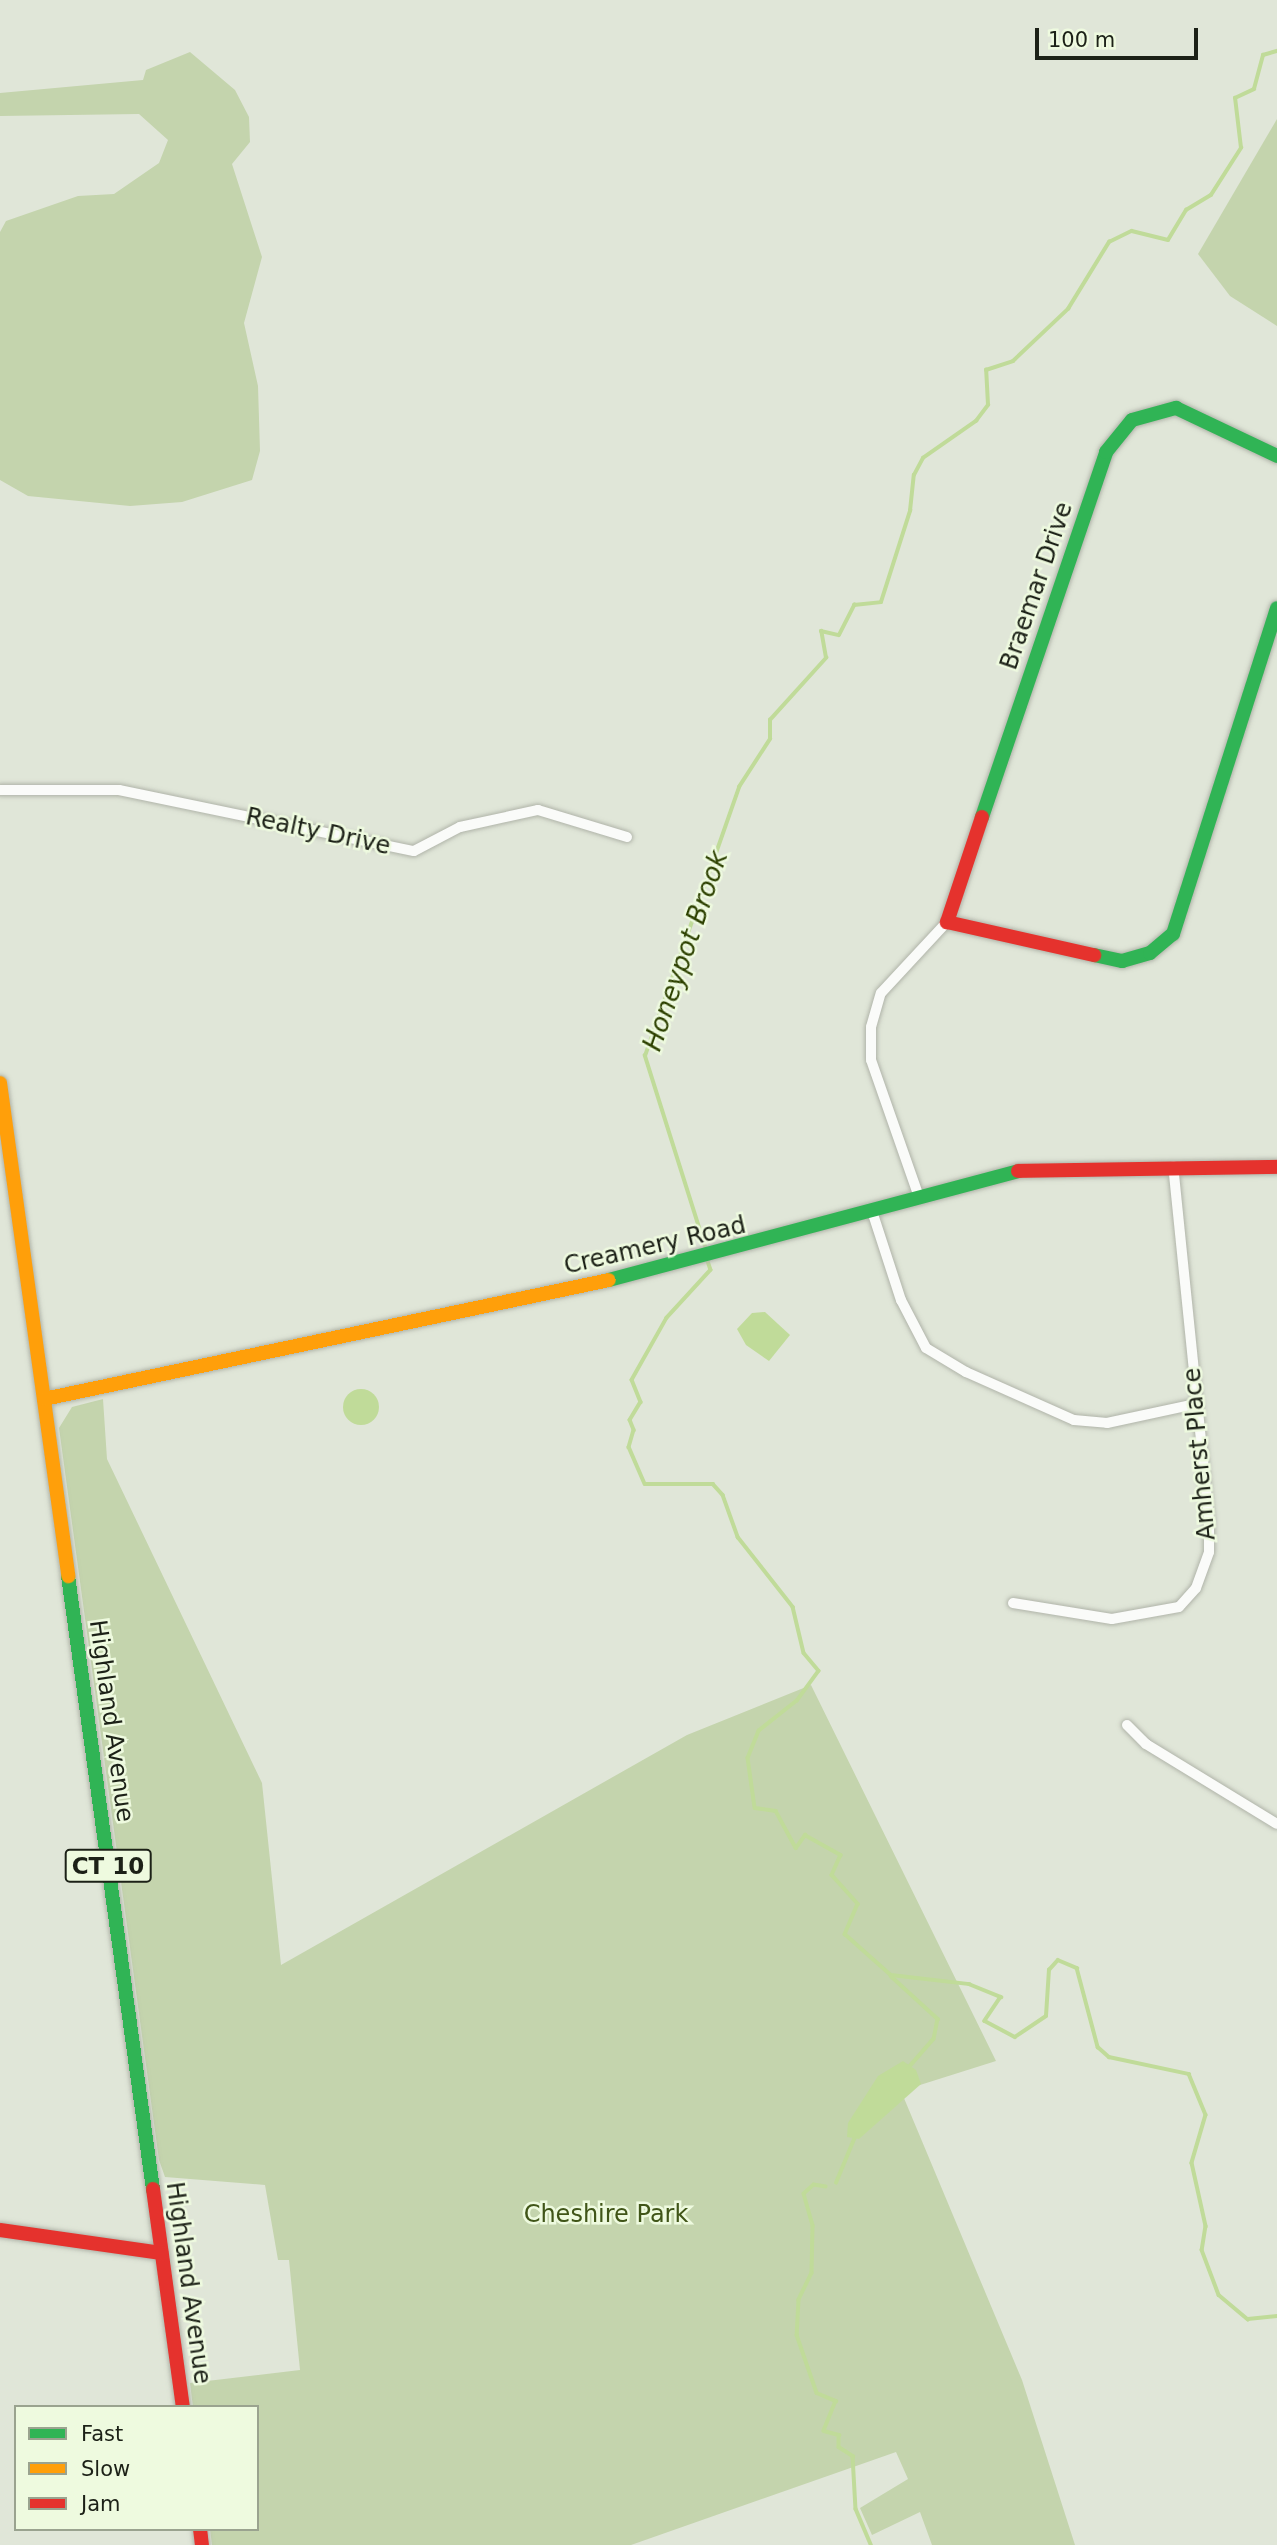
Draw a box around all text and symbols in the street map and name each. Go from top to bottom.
scale bar [1039,14,1202,58]
text: 100 m [1048,28,1115,52]
street label: Braemar Drive [995,498,1079,674]
street label: Realty Drive [243,803,393,861]
water label: Honeypot Brook [637,847,735,1055]
street label: Creamery Road [561,1211,749,1281]
street label: Amherst Place [1178,1367,1222,1541]
street label: Highland Avenue [83,1618,139,1824]
road number: CT 10 [64,1846,152,1885]
street label: Highland Avenue [160,2180,216,2386]
park label: Cheshire Park [524,2201,688,2229]
legend [14,2405,259,2531]
text: Fast [81,2422,123,2446]
text: Slow [81,2457,130,2481]
text: Jam [81,2492,121,2516]

